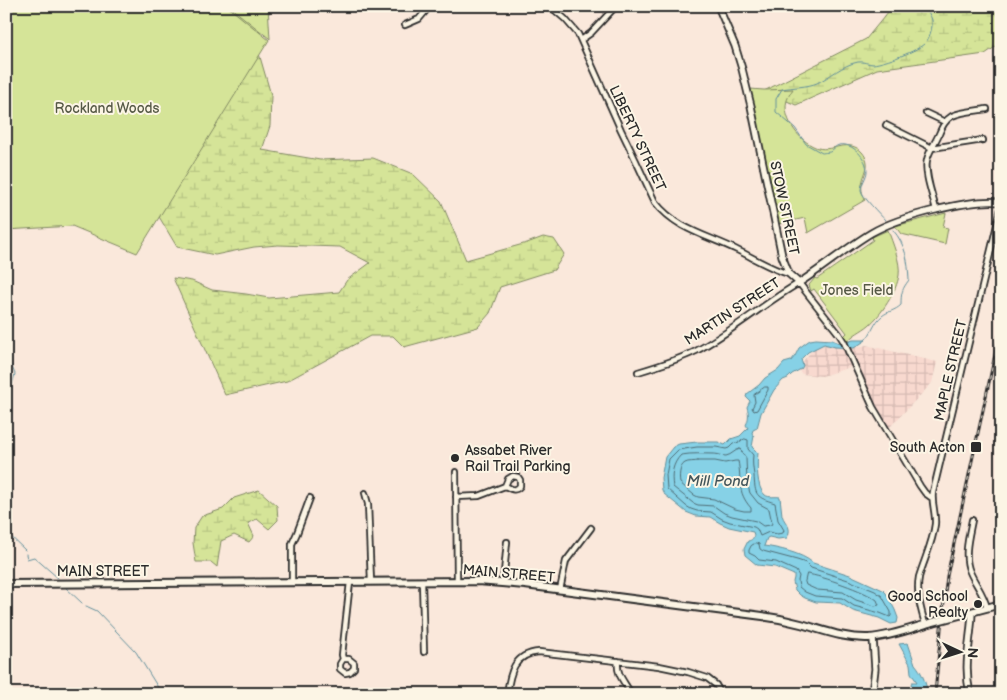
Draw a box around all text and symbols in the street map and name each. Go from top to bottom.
street label: LIBERTY STREET [606,83,670,194]
park label: Rockland Woods [54,100,160,117]
street label: STOW STREET [766,160,803,257]
street label: MARTIN STREET [681,274,784,349]
park label: Jones Field [821,282,893,299]
street label: MAPLE STREET [931,317,971,423]
place label: South Acton [890,439,965,456]
marker: South Acton [969,440,983,454]
place label: Assabet River Rail Trail Parking [465,442,571,475]
marker: Assabet River Rail Trail Parking [449,452,461,464]
water label: Mill Pond [687,472,750,491]
street label: MAIN STREET [462,561,556,586]
street label: MAIN STREET [57,563,150,580]
place label: Good School Realty [887,588,969,621]
marker: Good School Realty [972,598,984,610]
north arrow [934,628,984,678]
text: N [964,647,981,659]

